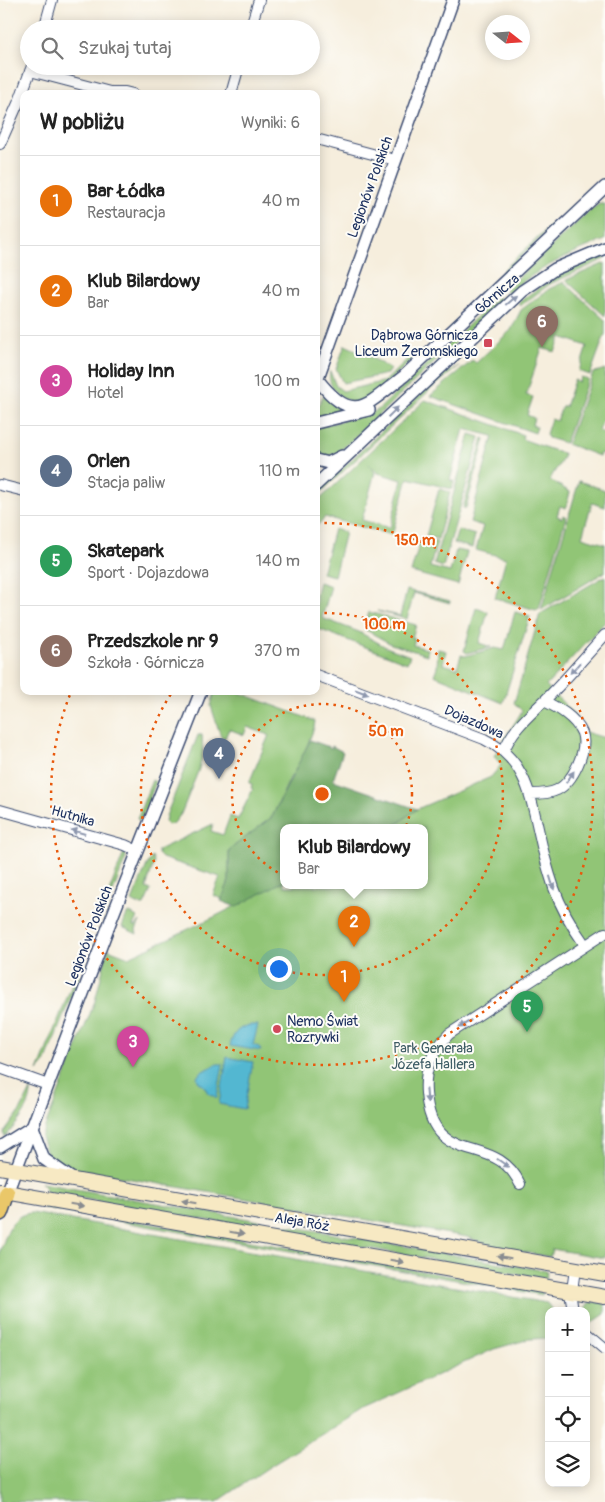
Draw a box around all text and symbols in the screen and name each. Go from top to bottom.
north arrow [485,15,530,60]
search box [20,20,320,75]
icon: search [38,34,66,62]
text: Szukaj tutaj [78,36,172,60]
text: W pobliżu [40,109,124,136]
text: Wyniki: 6 [241,113,300,133]
street label: Legionów Polskich [344,134,396,240]
text: Bar Łódka [87,179,165,203]
text: 1 [53,191,59,211]
text: 40 m [262,191,300,211]
text: Restauracja [87,203,165,223]
text: Klub Bilardowy [87,269,200,293]
street label: Górnicza [471,270,523,318]
text: 2 [52,281,60,301]
text: 40 m [262,281,300,301]
text: Bar [87,293,109,313]
one-way arrow [505,294,517,306]
pin: 6 [526,306,558,347]
place label: Dąbrowa Górnicza Liceum Żeromskiego [355,327,478,360]
marker: Dąbrowa Górnicza Liceum Żeromskiego [482,337,494,349]
text: Holiday Inn [87,359,174,383]
text: 3 [52,371,60,391]
text: 100 m [254,371,300,391]
text: Hotel [87,383,124,403]
one-way arrow [387,406,399,418]
text: Orlen [87,449,130,473]
text: 4 [51,461,61,481]
text: 110 m [259,461,300,481]
text: Stacja paliw [87,473,165,493]
text: 150 m [395,531,435,550]
text: Skatepark [87,539,164,563]
text: 5 [52,551,60,571]
text: 140 m [256,551,300,571]
text: Sport · Dojazdowa [87,563,209,583]
text: 100 m [363,615,405,634]
text: Przedszkole nr 9 [87,629,218,653]
text: 6 [51,641,61,661]
text: 370 m [254,641,300,661]
text: Szkoła · Górnicza [87,653,204,673]
one-way arrow [569,661,581,673]
one-way arrow [355,688,370,696]
street label: Dojazdowa [442,701,506,743]
text: 50 m [369,722,403,741]
pin: 4 [203,738,235,779]
one-way arrow [565,770,575,784]
centre of rings [313,785,331,803]
street label: Hutnika [49,802,97,830]
popup [280,824,428,889]
one-way arrow [71,828,86,836]
text: Klub Bilardowy [298,835,410,859]
text: Bar [298,859,320,879]
one-way arrow [549,875,557,890]
street label: Legionów Polskich [62,883,116,989]
pin: 2 [338,906,370,947]
your location [266,956,292,982]
pin: 1 [328,961,360,1002]
pin: 5 [511,991,543,1032]
place label: Nemo Świat Rozrywki [287,1012,359,1046]
one-way arrow [458,1019,472,1028]
marker: Nemo Świat Rozrywki [271,1023,283,1035]
pin: 3 [117,1026,149,1067]
park label: Park Generała Józefa Hallera [391,1040,475,1073]
one-way arrow [423,1089,431,1105]
one-way arrow [496,1158,510,1168]
one-way arrow [182,1198,197,1206]
one-way arrow [69,1201,85,1209]
street label: Aleja Róż [273,1209,331,1235]
one-way arrow [230,1229,246,1237]
one-way arrow [496,1252,512,1260]
one-way arrow [390,1257,406,1265]
map controls [545,1307,590,1487]
button: + [545,1307,590,1352]
button: − [545,1352,590,1397]
button: locate [545,1397,590,1442]
button: layers [545,1442,590,1487]

